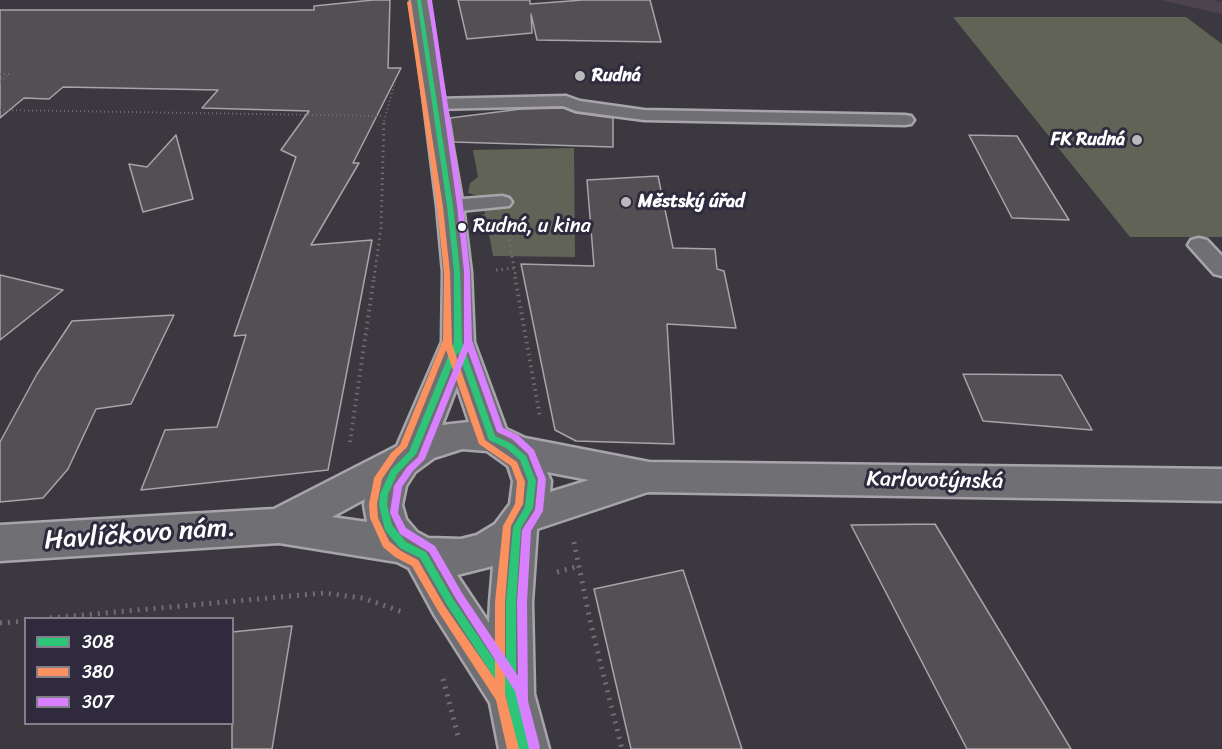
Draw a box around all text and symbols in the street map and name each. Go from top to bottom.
place label: Rudná [592,65,641,87]
marker: Rudná [573,69,587,83]
place label: FK Rudná [1051,129,1125,151]
marker: FK Rudná [1130,133,1144,147]
place label: Městský úřad [638,191,745,213]
marker: Městský úřad [619,195,633,209]
place label: Rudná, u kina [473,215,591,239]
marker: Rudná, u kina [456,221,468,233]
street label: Karlovotýnská [866,467,1004,495]
street label: Havlíčkovo nám. [43,512,237,558]
legend [24,617,234,725]
text: 308 [82,626,114,658]
text: 380 [82,656,114,688]
text: 307 [82,686,114,718]

